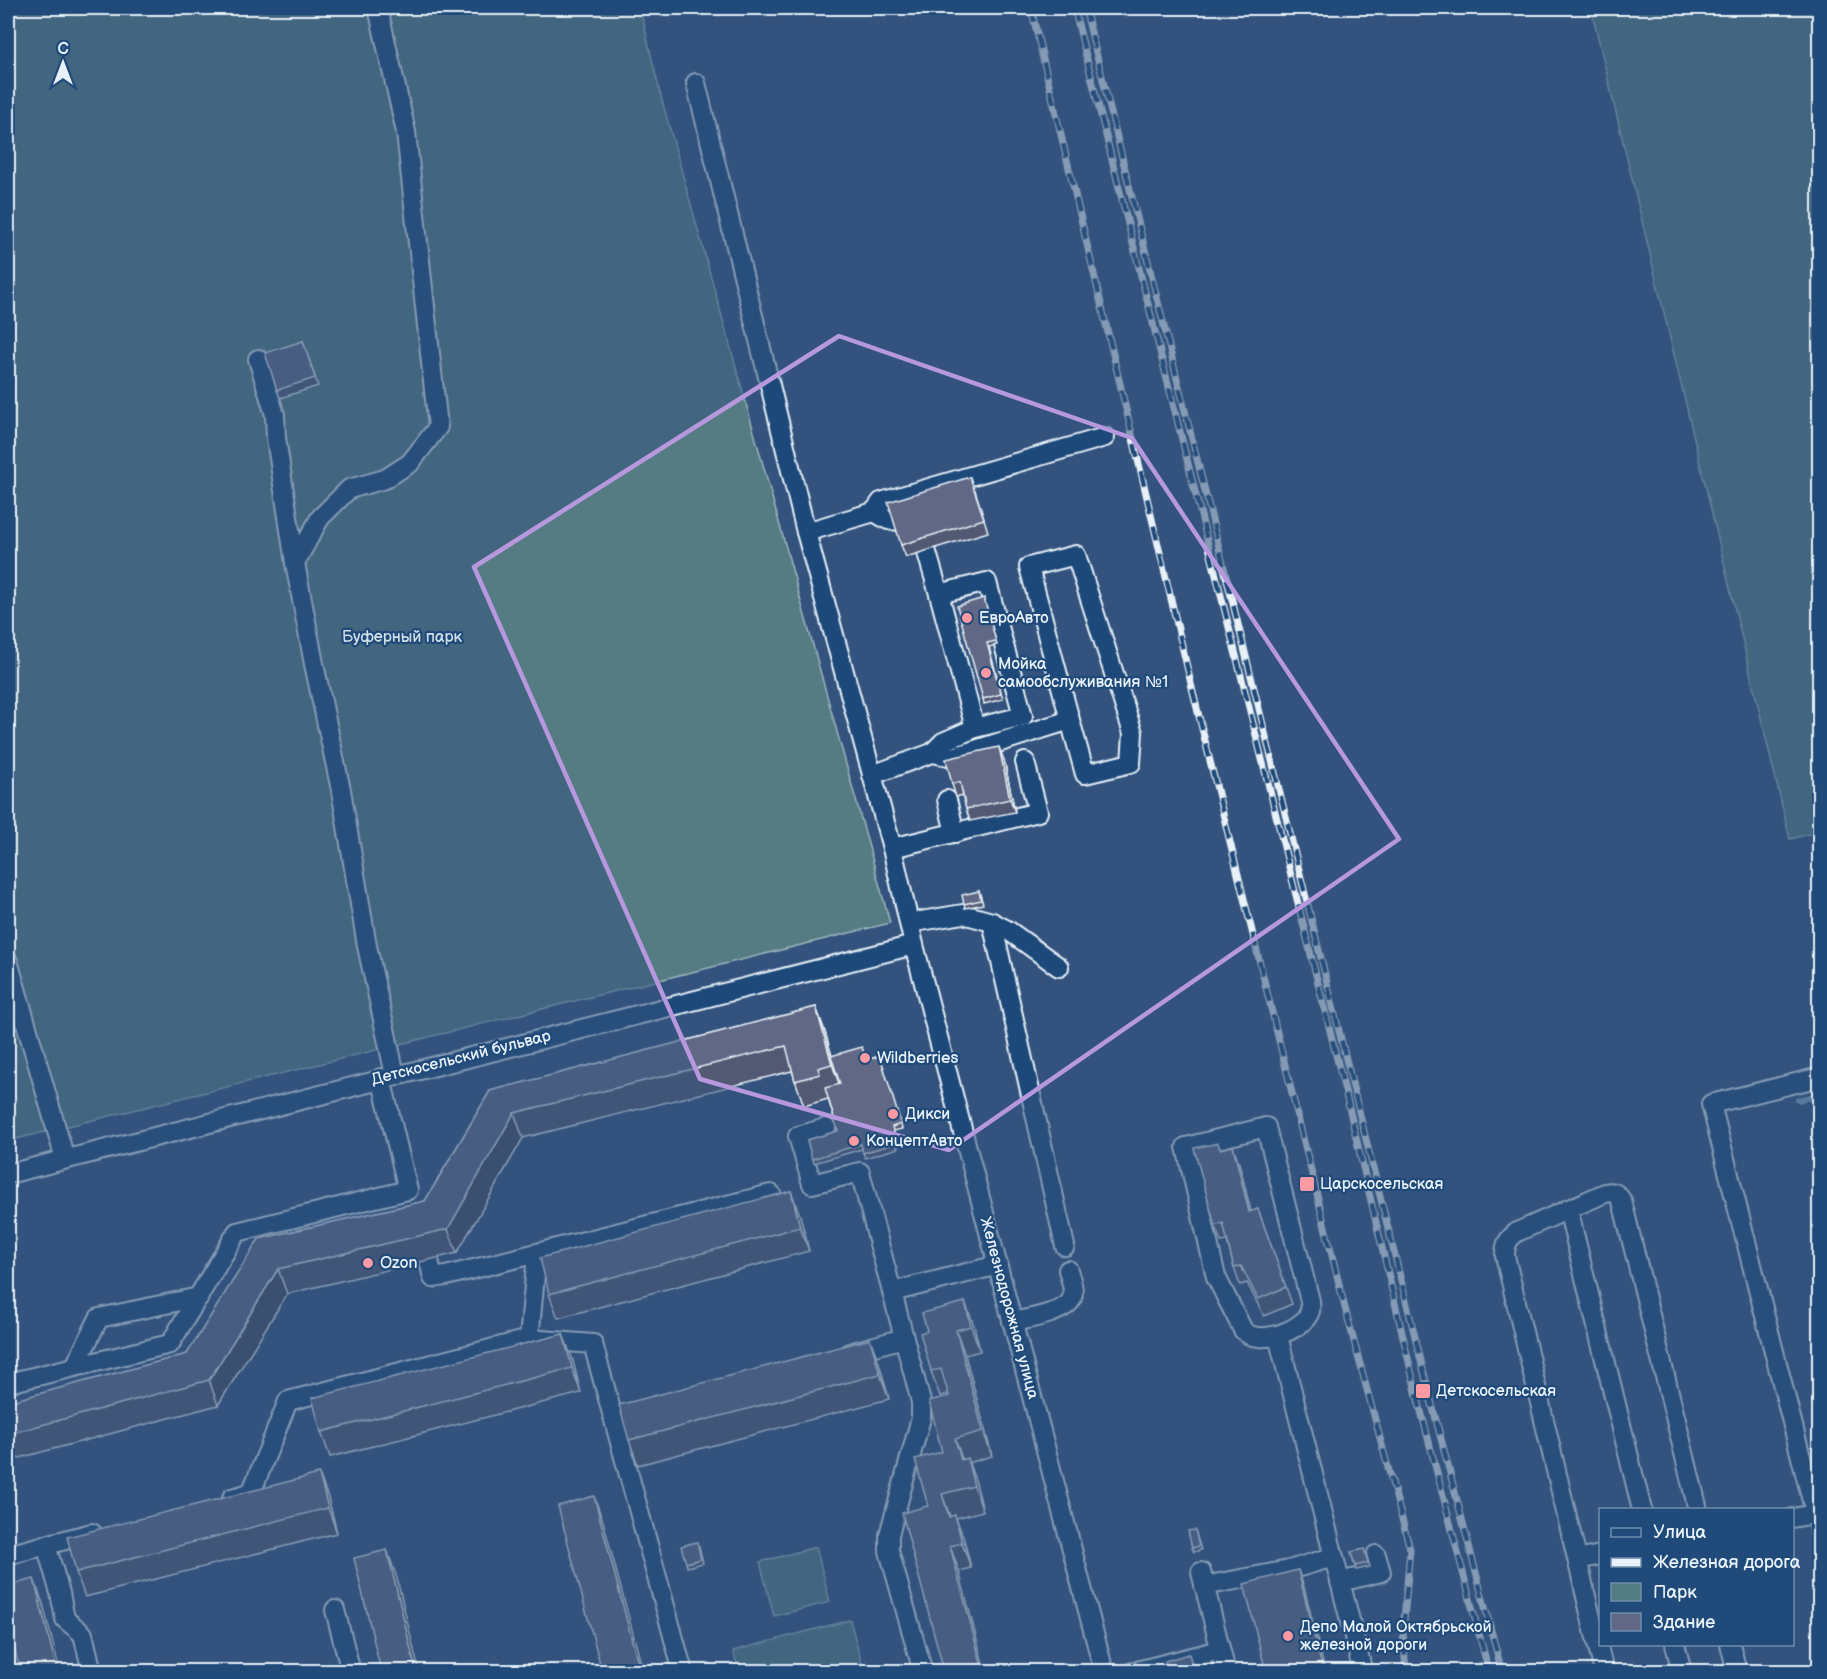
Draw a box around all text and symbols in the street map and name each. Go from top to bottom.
north arrow [33,33,93,93]
text: С [57,40,69,59]
place label: ЕвроАвто [979,609,1049,628]
marker: ЕвроАвто [960,611,974,625]
park label: Буферный парк [342,628,463,647]
place label: Мойка самообслуживания №1 [998,655,1168,692]
marker: Мойка самообслуживания №1 [979,666,993,680]
street label: Детскосельский бульвар [369,1026,553,1090]
place label: Wildberries [877,1049,958,1068]
marker: Wildberries [858,1051,872,1065]
place label: Дикси [905,1105,950,1124]
marker: Дикси [886,1107,900,1121]
place label: КонцептАвто [866,1132,962,1151]
marker: КонцептАвто [847,1134,861,1148]
marker: Царскосельская [1298,1175,1316,1193]
place label: Царскосельская [1320,1175,1444,1194]
street label: Железнодорожная улица [976,1215,1043,1402]
place label: Ozon [380,1254,418,1273]
marker: Ozon [361,1256,375,1270]
marker: Детскосельская [1414,1382,1432,1400]
place label: Детскосельская [1436,1382,1556,1401]
legend [1599,1508,1794,1646]
text: Улица [1653,1522,1707,1543]
text: Железная дорога [1653,1552,1801,1573]
text: Парк [1653,1582,1697,1603]
text: Здание [1653,1612,1715,1633]
place label: Депо Малой Октябрьской железной дороги [1300,1618,1492,1655]
marker: Депо Малой Октябрьской железной дороги [1281,1629,1295,1643]

